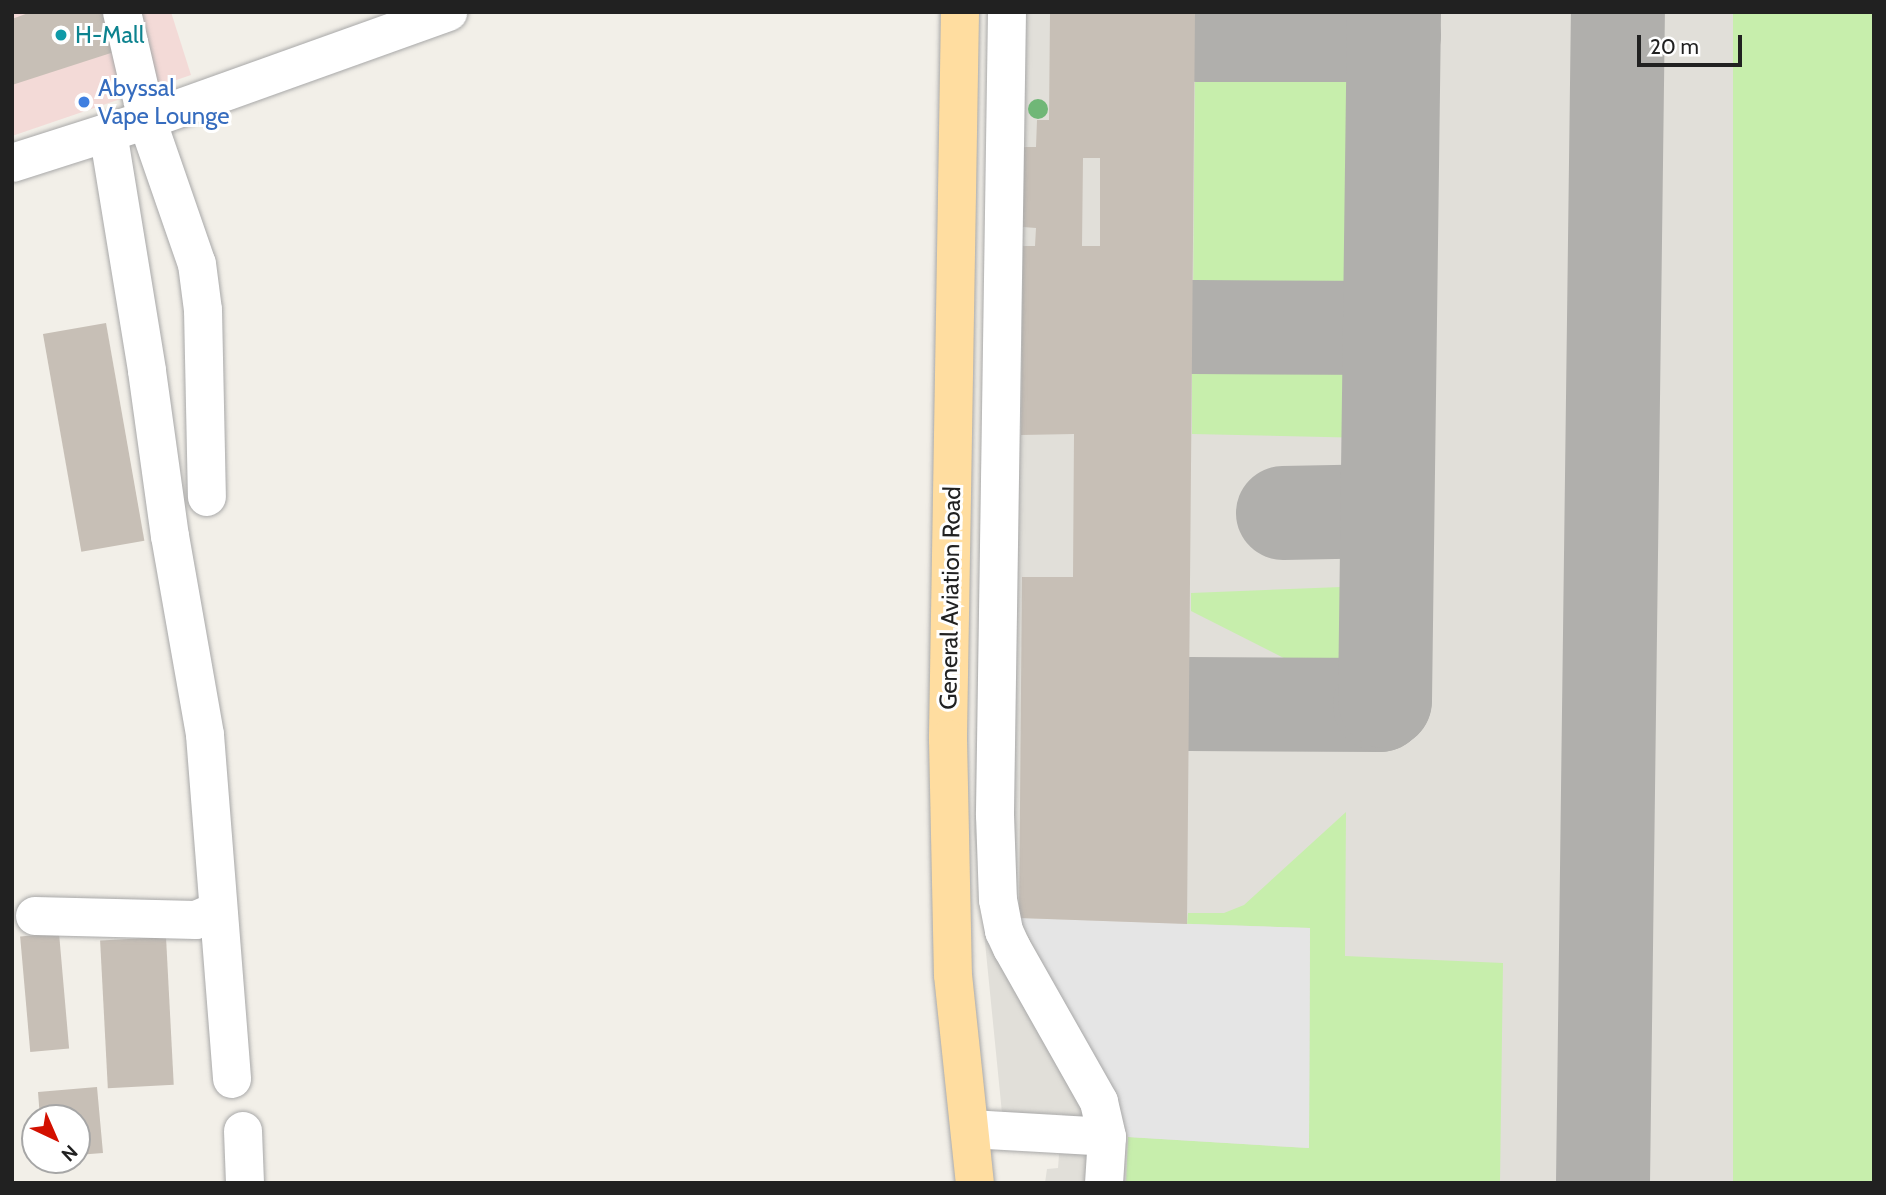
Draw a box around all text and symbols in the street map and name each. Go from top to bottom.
place label: H-Mall [75,21,144,49]
scale bar [1641,21,1746,65]
marker: H-Mall [53,27,69,43]
text: 20 m [1650,34,1699,59]
place label: Abyssal Vape Lounge [98,74,229,130]
marker: Abyssal Vape Lounge [76,94,92,110]
street label: General Aviation Road [934,486,966,710]
north arrow [21,1104,91,1174]
text: N [57,1140,82,1166]

